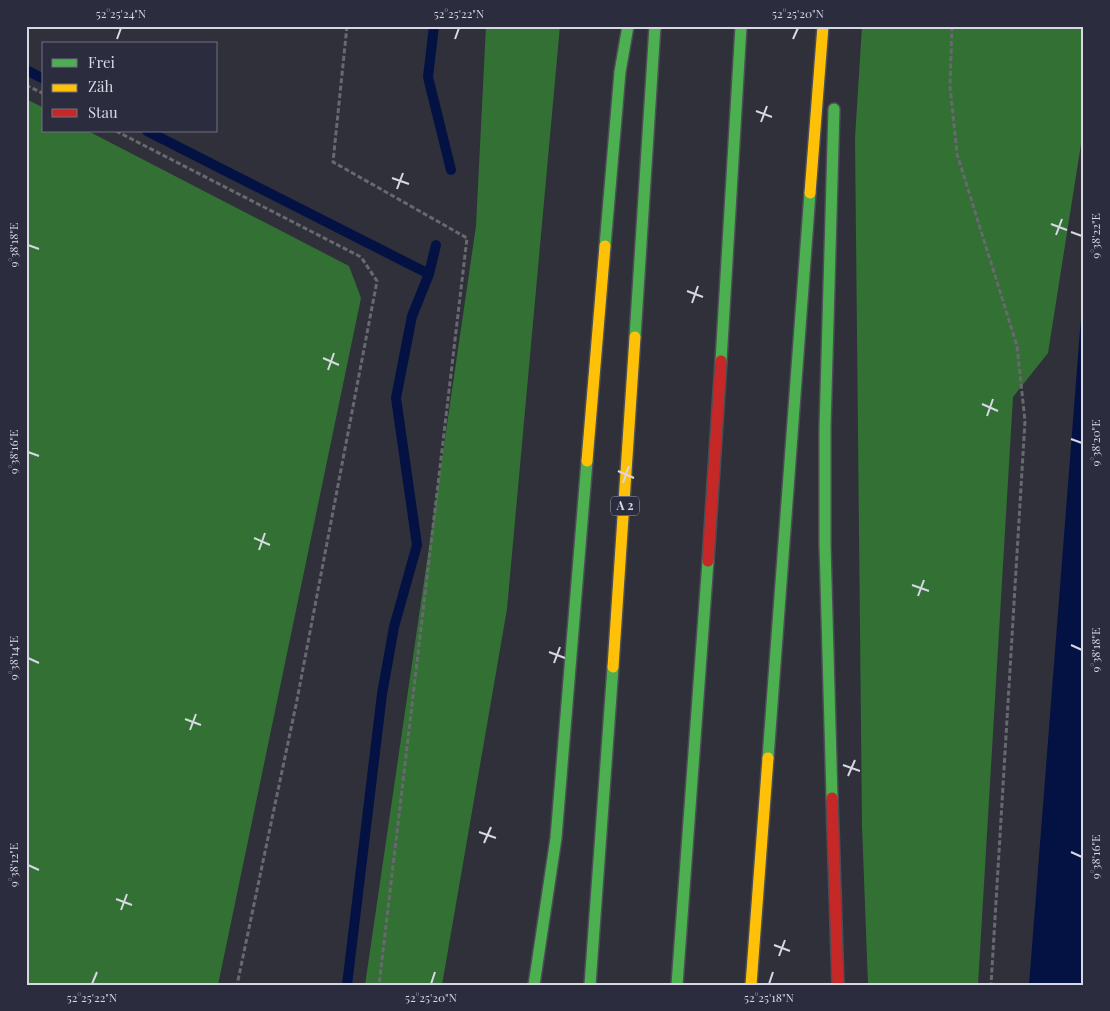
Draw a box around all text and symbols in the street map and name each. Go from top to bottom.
text: 52°25'24"N [96,5,147,21]
text: 52°25'22"N [434,5,485,21]
text: 52°25'20"N [772,5,825,21]
legend [42,42,218,132]
text: Frei [88,52,116,72]
text: Zäh [88,76,113,96]
text: Stau [88,102,118,122]
text: 9°38'22"E [1087,213,1103,259]
text: 9°38'18"E [5,223,21,267]
text: 9°38'20"E [1087,420,1103,466]
text: 9°38'16"E [5,430,21,474]
road number: A 2 [611,496,639,516]
text: 9°38'18"E [1087,628,1103,672]
text: 9°38'14"E [5,636,21,680]
text: 9°38'16"E [1087,835,1103,879]
text: 9°38'12"E [5,843,21,887]
text: 52°25'22"N [67,989,118,1005]
text: 52°25'20"N [405,989,458,1005]
text: 52°25'18"N [744,989,794,1005]

